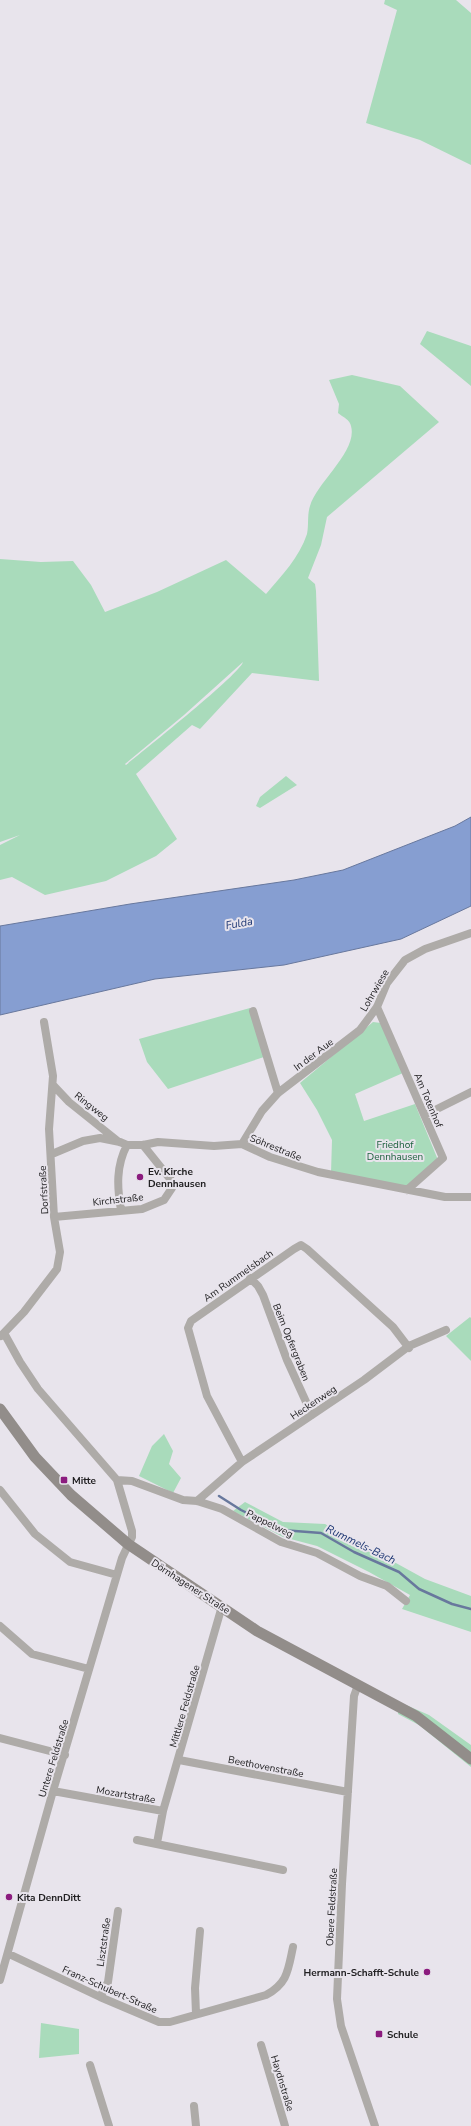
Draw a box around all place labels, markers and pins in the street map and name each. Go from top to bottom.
place label: Ev. Kirche Dennhausen [148,1165,206,1191]
marker: Ev. Kirche Dennhausen [135,1172,145,1182]
place label: Mitte [72,1474,97,1488]
marker: Mitte [59,1475,69,1485]
place label: Kita DennDitt [17,1891,81,1905]
marker: Kita DennDitt [4,1892,14,1902]
place label: Hermann-Schafft-Schule [304,1966,420,1980]
marker: Hermann-Schafft-Schule [422,1967,432,1977]
place label: Schule [387,2028,419,2042]
marker: Schule [374,2029,384,2039]

